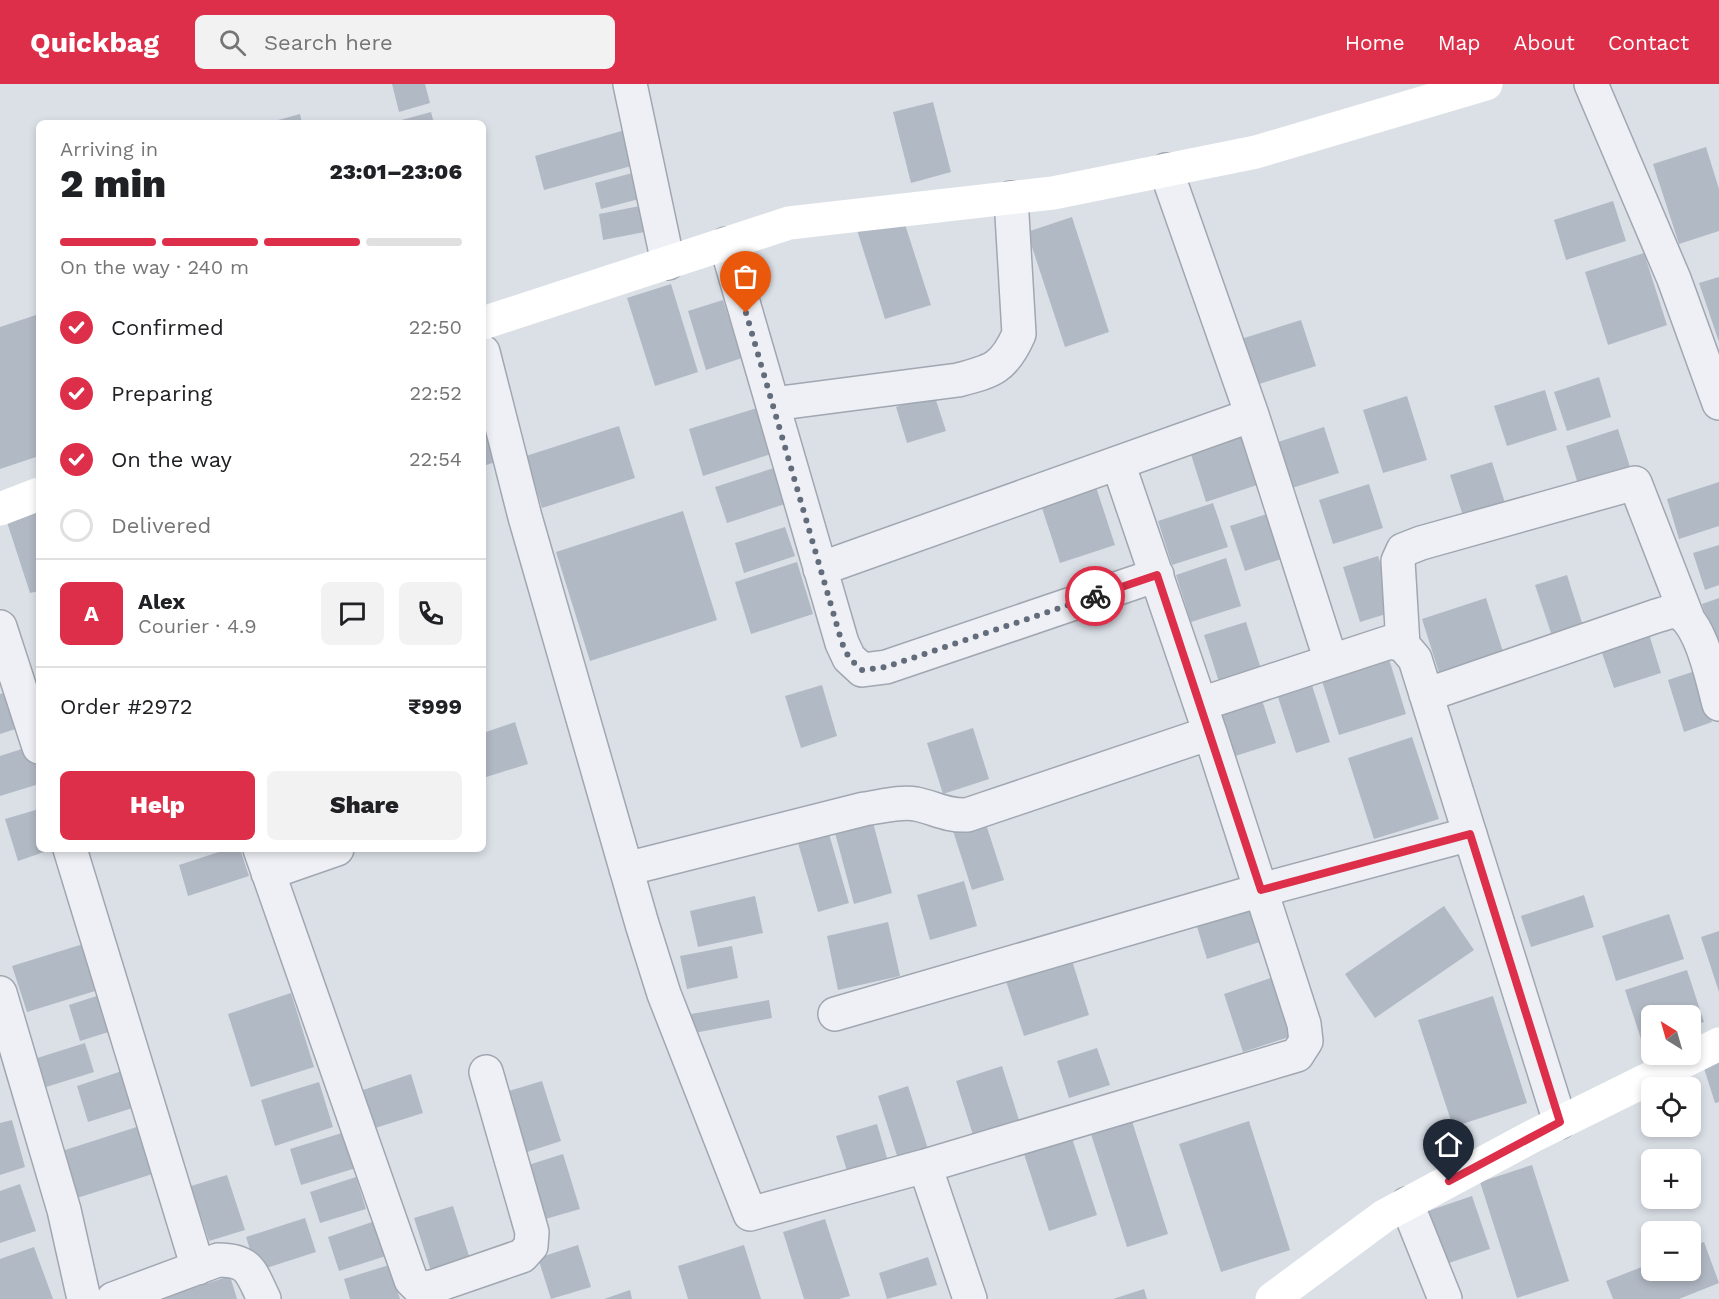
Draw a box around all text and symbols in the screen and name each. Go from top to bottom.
search box [195,15,615,69]
text: Quickbag [30,26,159,59]
icon: search [216,26,249,59]
text: Search here [264,30,393,55]
text: Home [1345,30,1405,55]
text: Map [1438,30,1481,55]
text: About [1514,30,1575,55]
text: Contact [1608,30,1689,55]
text: Arriving in [60,137,158,161]
text: 23:01–23:06 [329,159,462,184]
text: 2 min [60,161,166,206]
pin [720,251,771,313]
text: On the way · 240 m [60,255,249,279]
icon: bag [729,260,762,293]
icon: check [60,311,93,344]
text: Confirmed [111,315,224,340]
text: 22:50 [409,315,462,339]
icon: check [60,377,93,410]
text: Preparing [111,381,212,406]
text: 22:52 [409,381,462,405]
icon: check [60,443,93,476]
text: On the way [111,447,232,472]
text: 22:54 [409,447,462,471]
text: Delivered [111,513,211,538]
courier [1065,566,1125,626]
icon: bike [1079,580,1112,613]
button: chat [321,582,384,645]
button: phone [399,582,462,645]
text: Alex [138,589,185,614]
text: A [84,601,99,626]
text: Courier · 4.9 [138,614,257,638]
text: Order #2972 [60,694,193,719]
text: ₹999 [408,694,462,719]
button: Help [60,771,255,840]
button: Share [267,771,462,840]
north arrow [1641,1005,1701,1065]
map controls [1641,1005,1701,1281]
button: locate [1641,1077,1701,1137]
pin [1423,1119,1474,1181]
icon: home [1432,1128,1465,1161]
button: + [1641,1149,1701,1209]
button: − [1641,1221,1701,1281]

